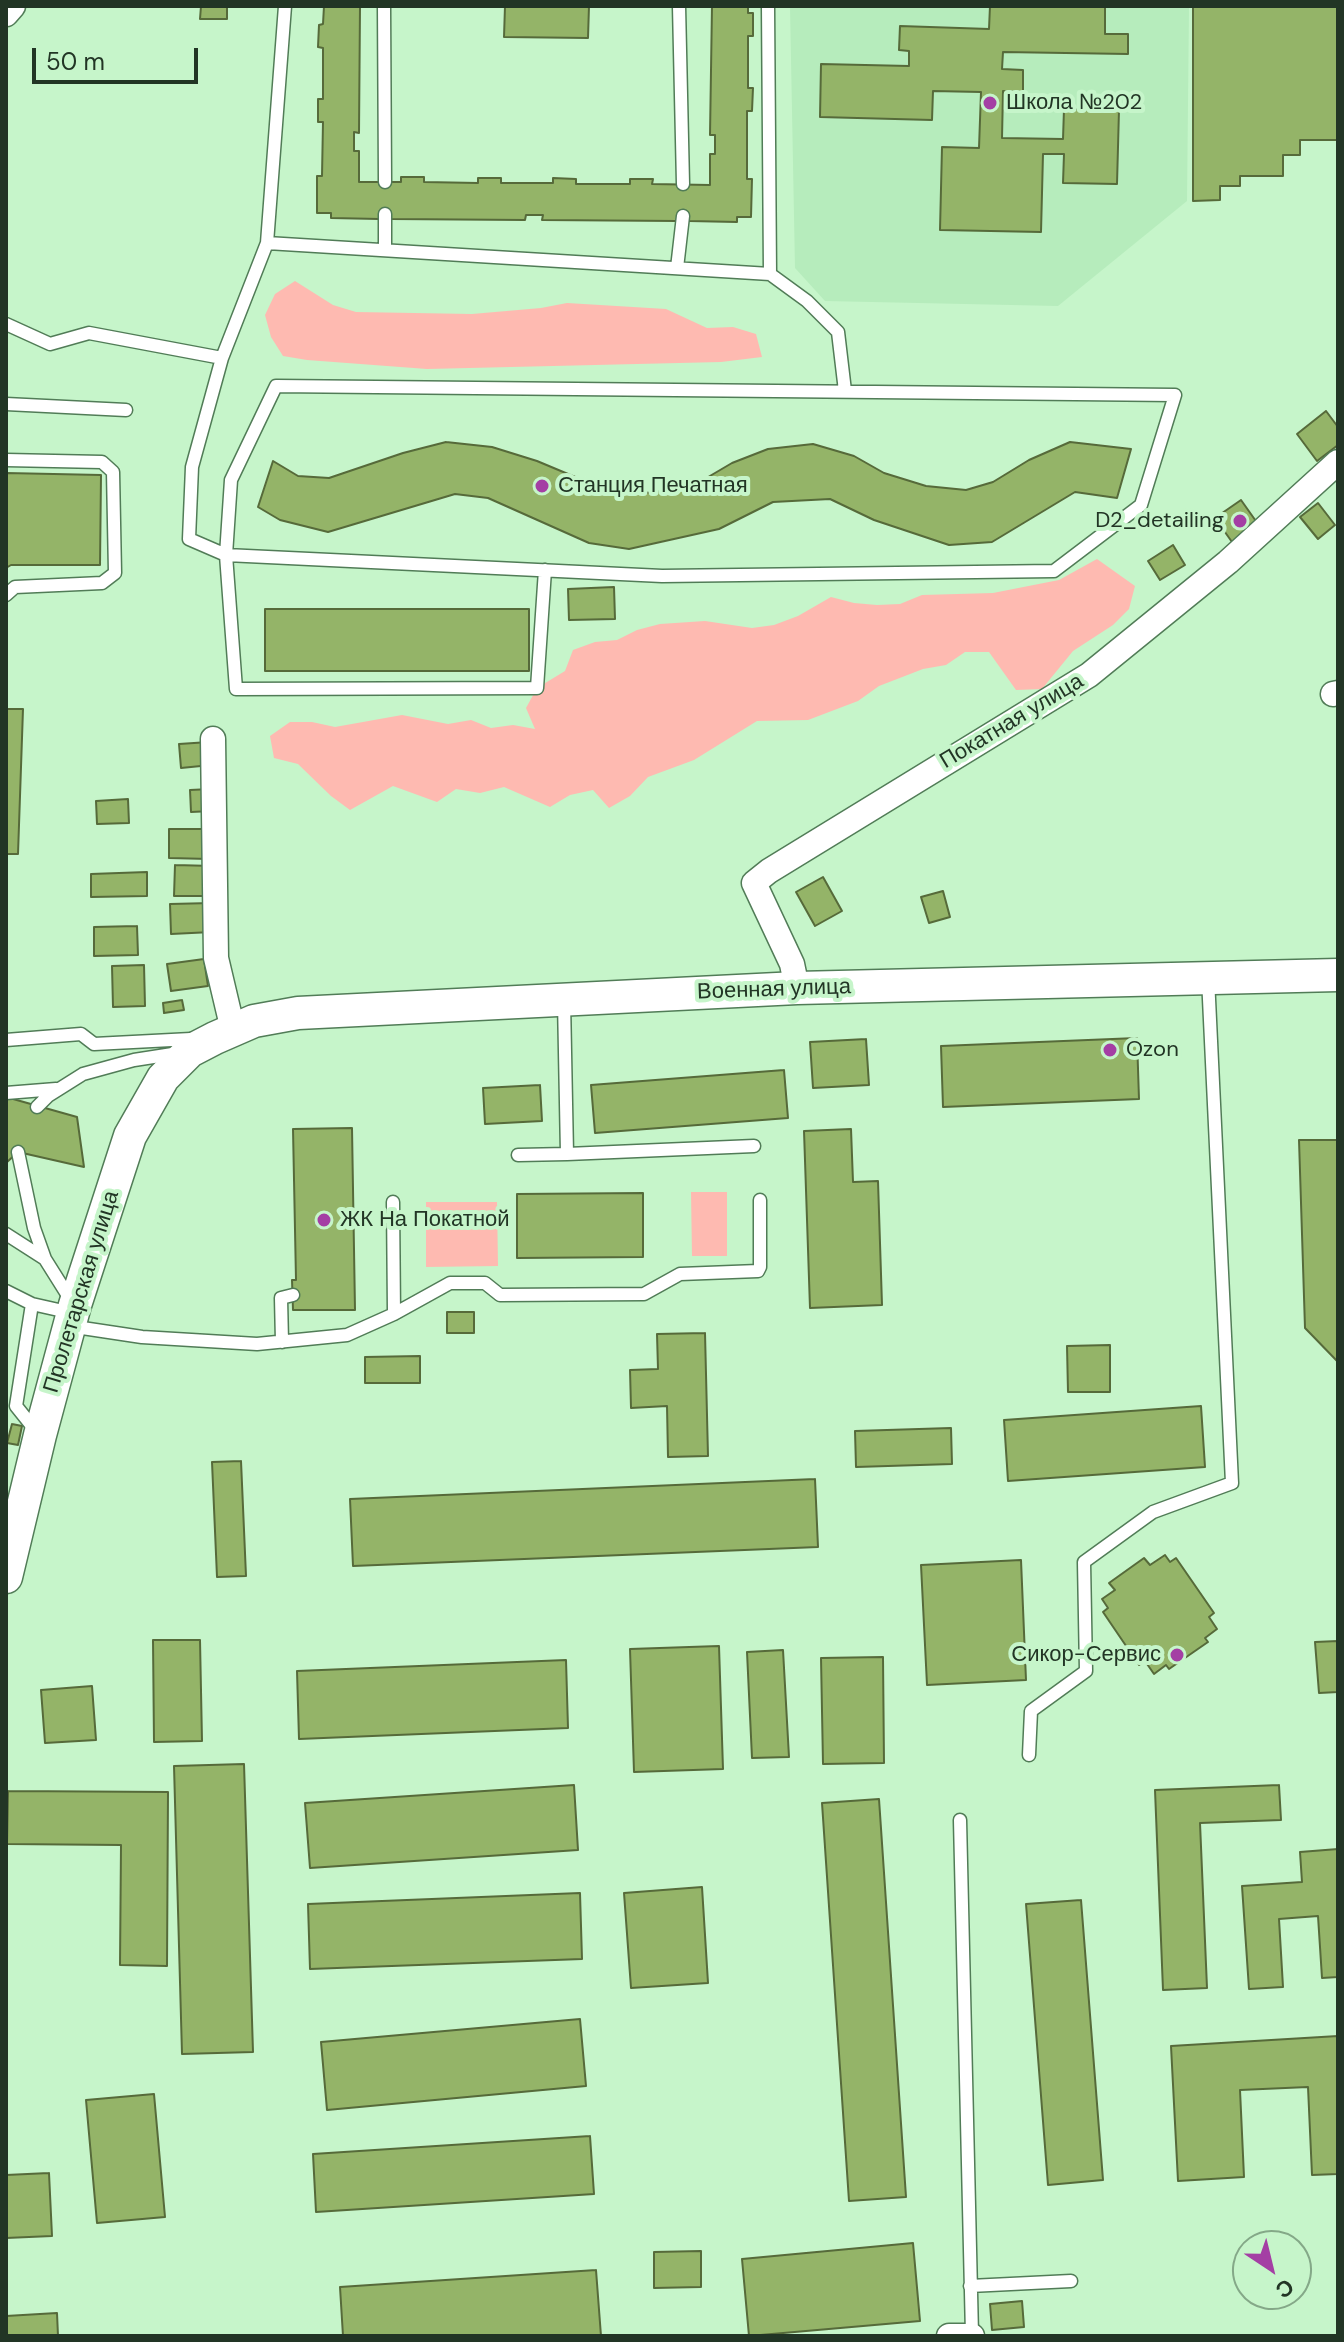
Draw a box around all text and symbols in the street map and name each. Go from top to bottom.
scale bar [36,32,202,82]
text: 50 m [46,46,105,77]
place label: Школа №202 [1006,90,1142,116]
marker: Школа №202 [981,94,999,112]
place label: Станция Печатная [558,473,748,499]
marker: Станция Печатная [533,477,551,495]
place label: D2_detailing [1095,508,1224,534]
marker: D2_detailing [1231,512,1249,530]
street label: Покатная улица [936,669,1088,775]
street label: Военная улица [697,974,851,1006]
place label: Ozon [1126,1037,1179,1063]
marker: Ozon [1101,1041,1119,1059]
street label: Пролетарская улица [39,1188,125,1396]
place label: ЖК На Покатной [340,1207,510,1233]
marker: ЖК На Покатной [315,1211,333,1229]
place label: Сикор-Сервис [1011,1642,1161,1668]
marker: Сикор-Сервис [1168,1646,1186,1664]
north arrow [1232,2230,1312,2310]
text: С [1270,2272,1300,2305]

